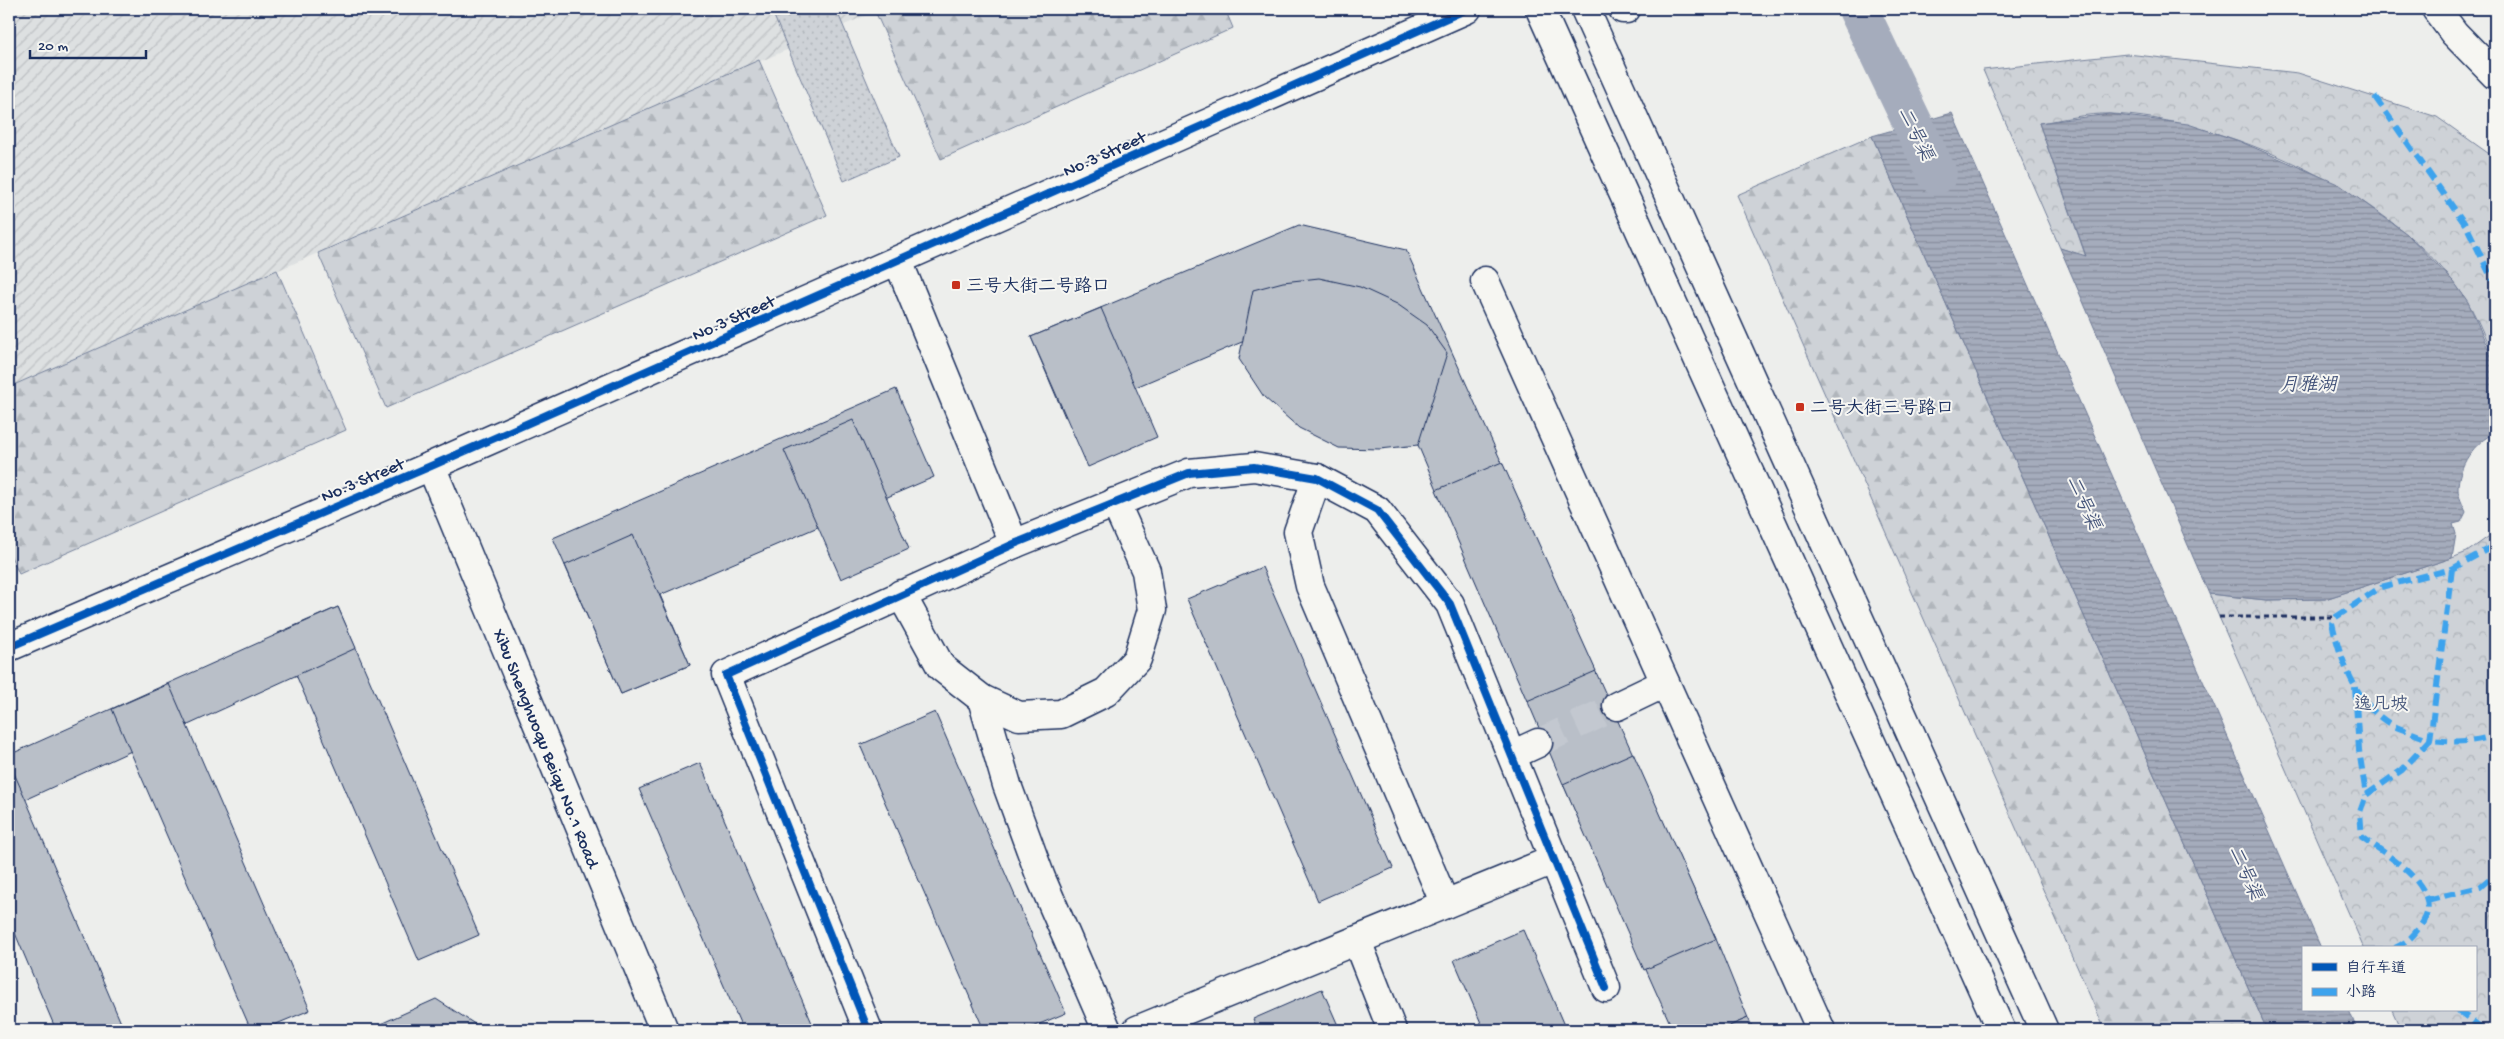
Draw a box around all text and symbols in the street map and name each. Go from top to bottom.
scale bar [30,28,146,60]
text: 20 m [38,38,68,56]
water label: 二号渠 [1891,104,1938,167]
street label: No.3 Street [1060,127,1151,183]
place label: 三号大街二号路口 [966,276,1110,298]
marker: 三号大街二号路口 [950,279,962,291]
street label: No.3 Street [689,291,780,347]
water label: 月雅湖 [2279,374,2338,398]
place label: 二号大街三号路口 [1810,398,1954,420]
marker: 二号大街三号路口 [1794,401,1806,413]
street label: No.3 Street [318,454,409,508]
water label: 二号渠 [2060,473,2105,536]
street label: Xibu Shenghuoqu Beiqu No.1 Road [487,625,603,873]
park label: 逸凡坡 [2354,694,2408,716]
water label: 二号渠 [2222,843,2267,906]
legend [2302,946,2476,1012]
text: 自行车道 [2346,960,2406,978]
text: 小路 [2346,984,2376,1002]

